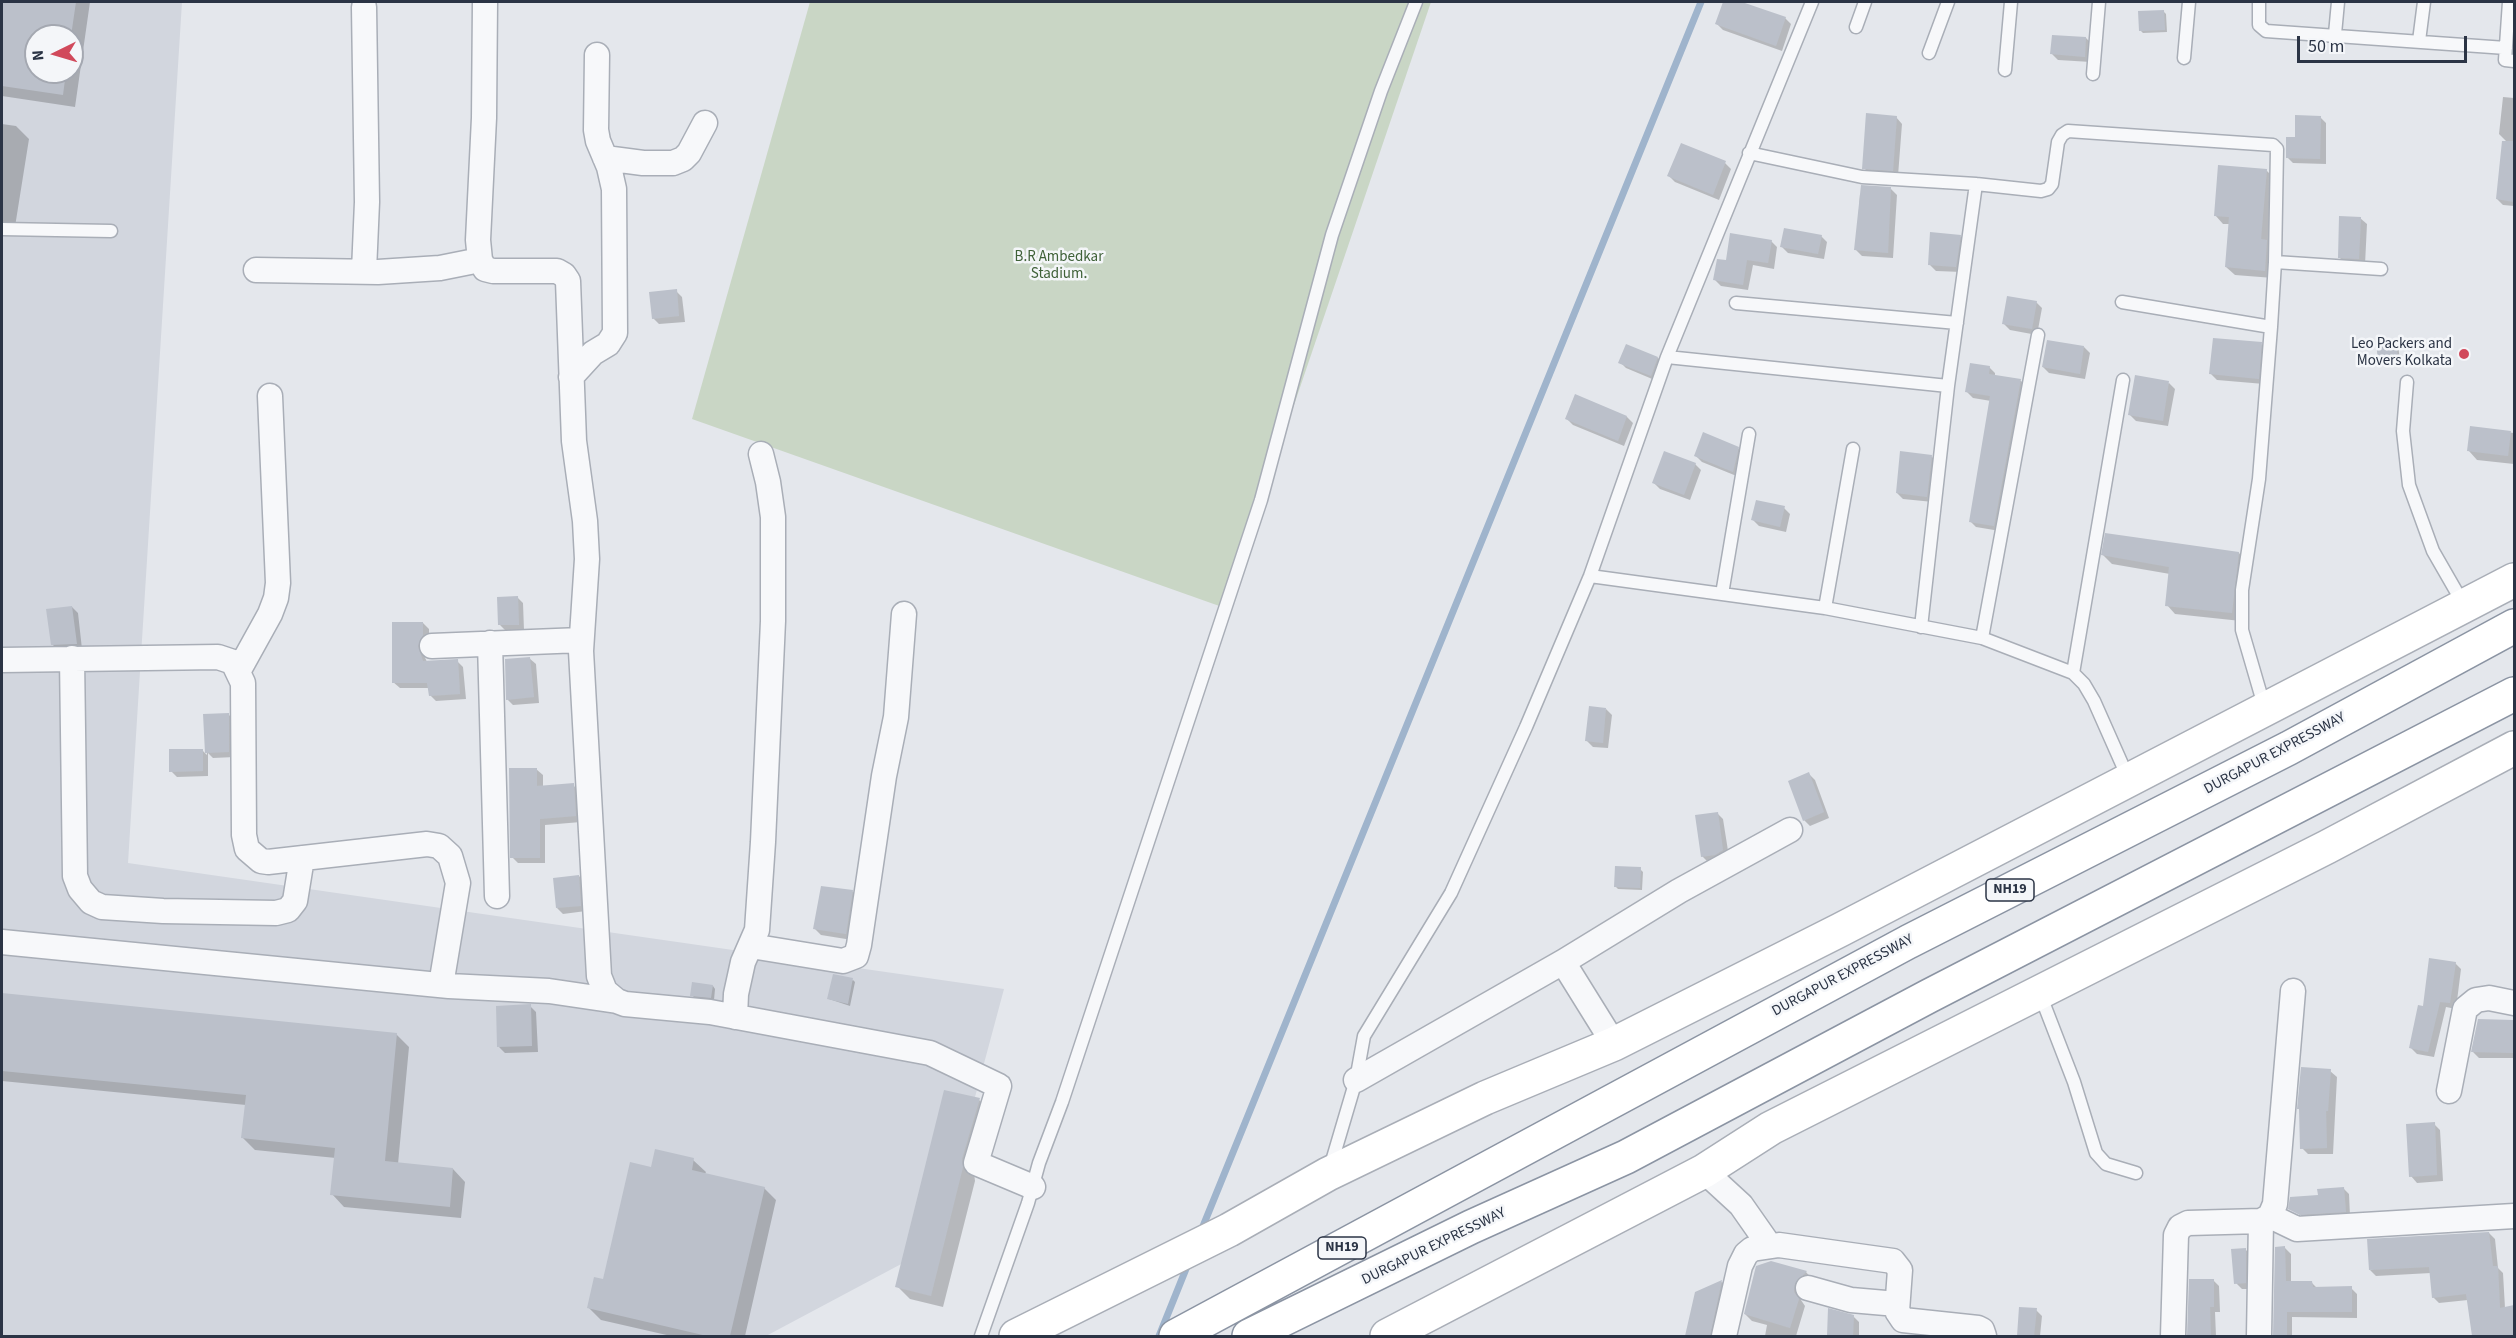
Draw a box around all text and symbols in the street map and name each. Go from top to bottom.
north arrow [24,24,84,84]
scale bar [2300,24,2470,62]
text: 50 m [2308,34,2344,59]
text: N [27,49,49,62]
park label: B.R Ambedkar Stadium. [1015,249,1103,284]
place label: Leo Packers and Movers Kolkata [2351,336,2452,371]
marker: Leo Packers and Movers Kolkata [2457,347,2471,361]
street label: DURGAPUR EXPRESSWAY [2201,709,2349,799]
road number: NH19 [1986,879,2034,901]
street label: DURGAPUR EXPRESSWAY [1769,931,1917,1021]
street label: DURGAPUR EXPRESSWAY [1359,1204,1509,1290]
road number: NH19 [1318,1237,1366,1259]

